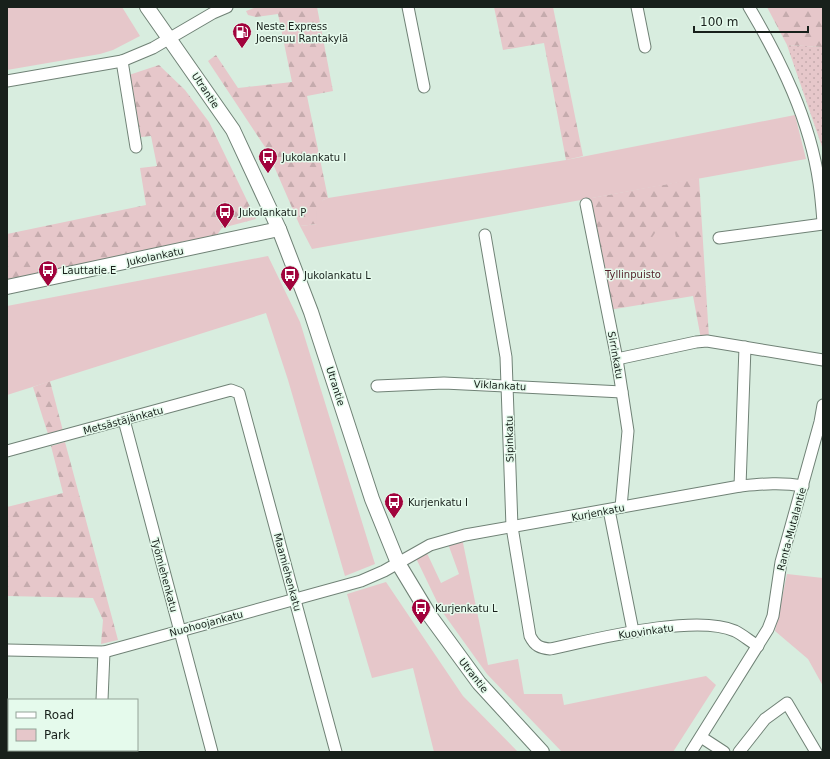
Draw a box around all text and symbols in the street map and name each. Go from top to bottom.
scale bar [694,8,808,34]
text: 100 m [700,15,738,29]
fuel station icon: Neste Express Joensuu Rantakylä [231,21,253,49]
place label: Neste Express Joensuu Rantakylä [255,21,348,44]
street label: Utrantie [190,70,222,110]
bus stop icon: Jukolankatu I [257,146,279,174]
place label: Jukolankatu I [281,152,346,163]
bus stop icon: Jukolankatu P [214,201,236,229]
place label: Jukolankatu P [238,207,306,218]
street label: Jukolankatu [125,245,185,268]
bus stop icon: Lauttatie E [37,259,59,287]
bus stop icon: Jukolankatu L [279,264,301,292]
place label: Lauttatie E [62,265,116,276]
park label: Tyllinpuisto [604,269,661,280]
place label: Jukolankatu L [303,270,371,281]
street label: Sirrinkatu [606,330,625,380]
street label: Utrantie [324,365,347,407]
street label: Viklankatu [474,379,526,392]
street label: Metsästäjänkatu [82,404,164,436]
street label: Sipinkatu [504,416,515,462]
street label: Ranta-Mutalantie [775,486,808,572]
bus stop icon: Kurjenkatu I [383,491,405,519]
place label: Kurjenkatu I [408,497,468,508]
street label: Kurjenkatu [571,502,626,523]
street label: Maamiehenkatu [272,532,303,612]
street label: Työmiehenkatu [149,536,180,613]
bus stop icon: Kurjenkatu L [410,597,432,625]
place label: Kurjenkatu L [435,603,498,614]
street label: Nuohoojankatu [168,608,244,639]
street label: Kuovinkatu [618,622,674,641]
street label: Utrantie [457,656,490,695]
legend [8,699,138,751]
text: Road [44,708,74,722]
text: Park [44,728,70,742]

